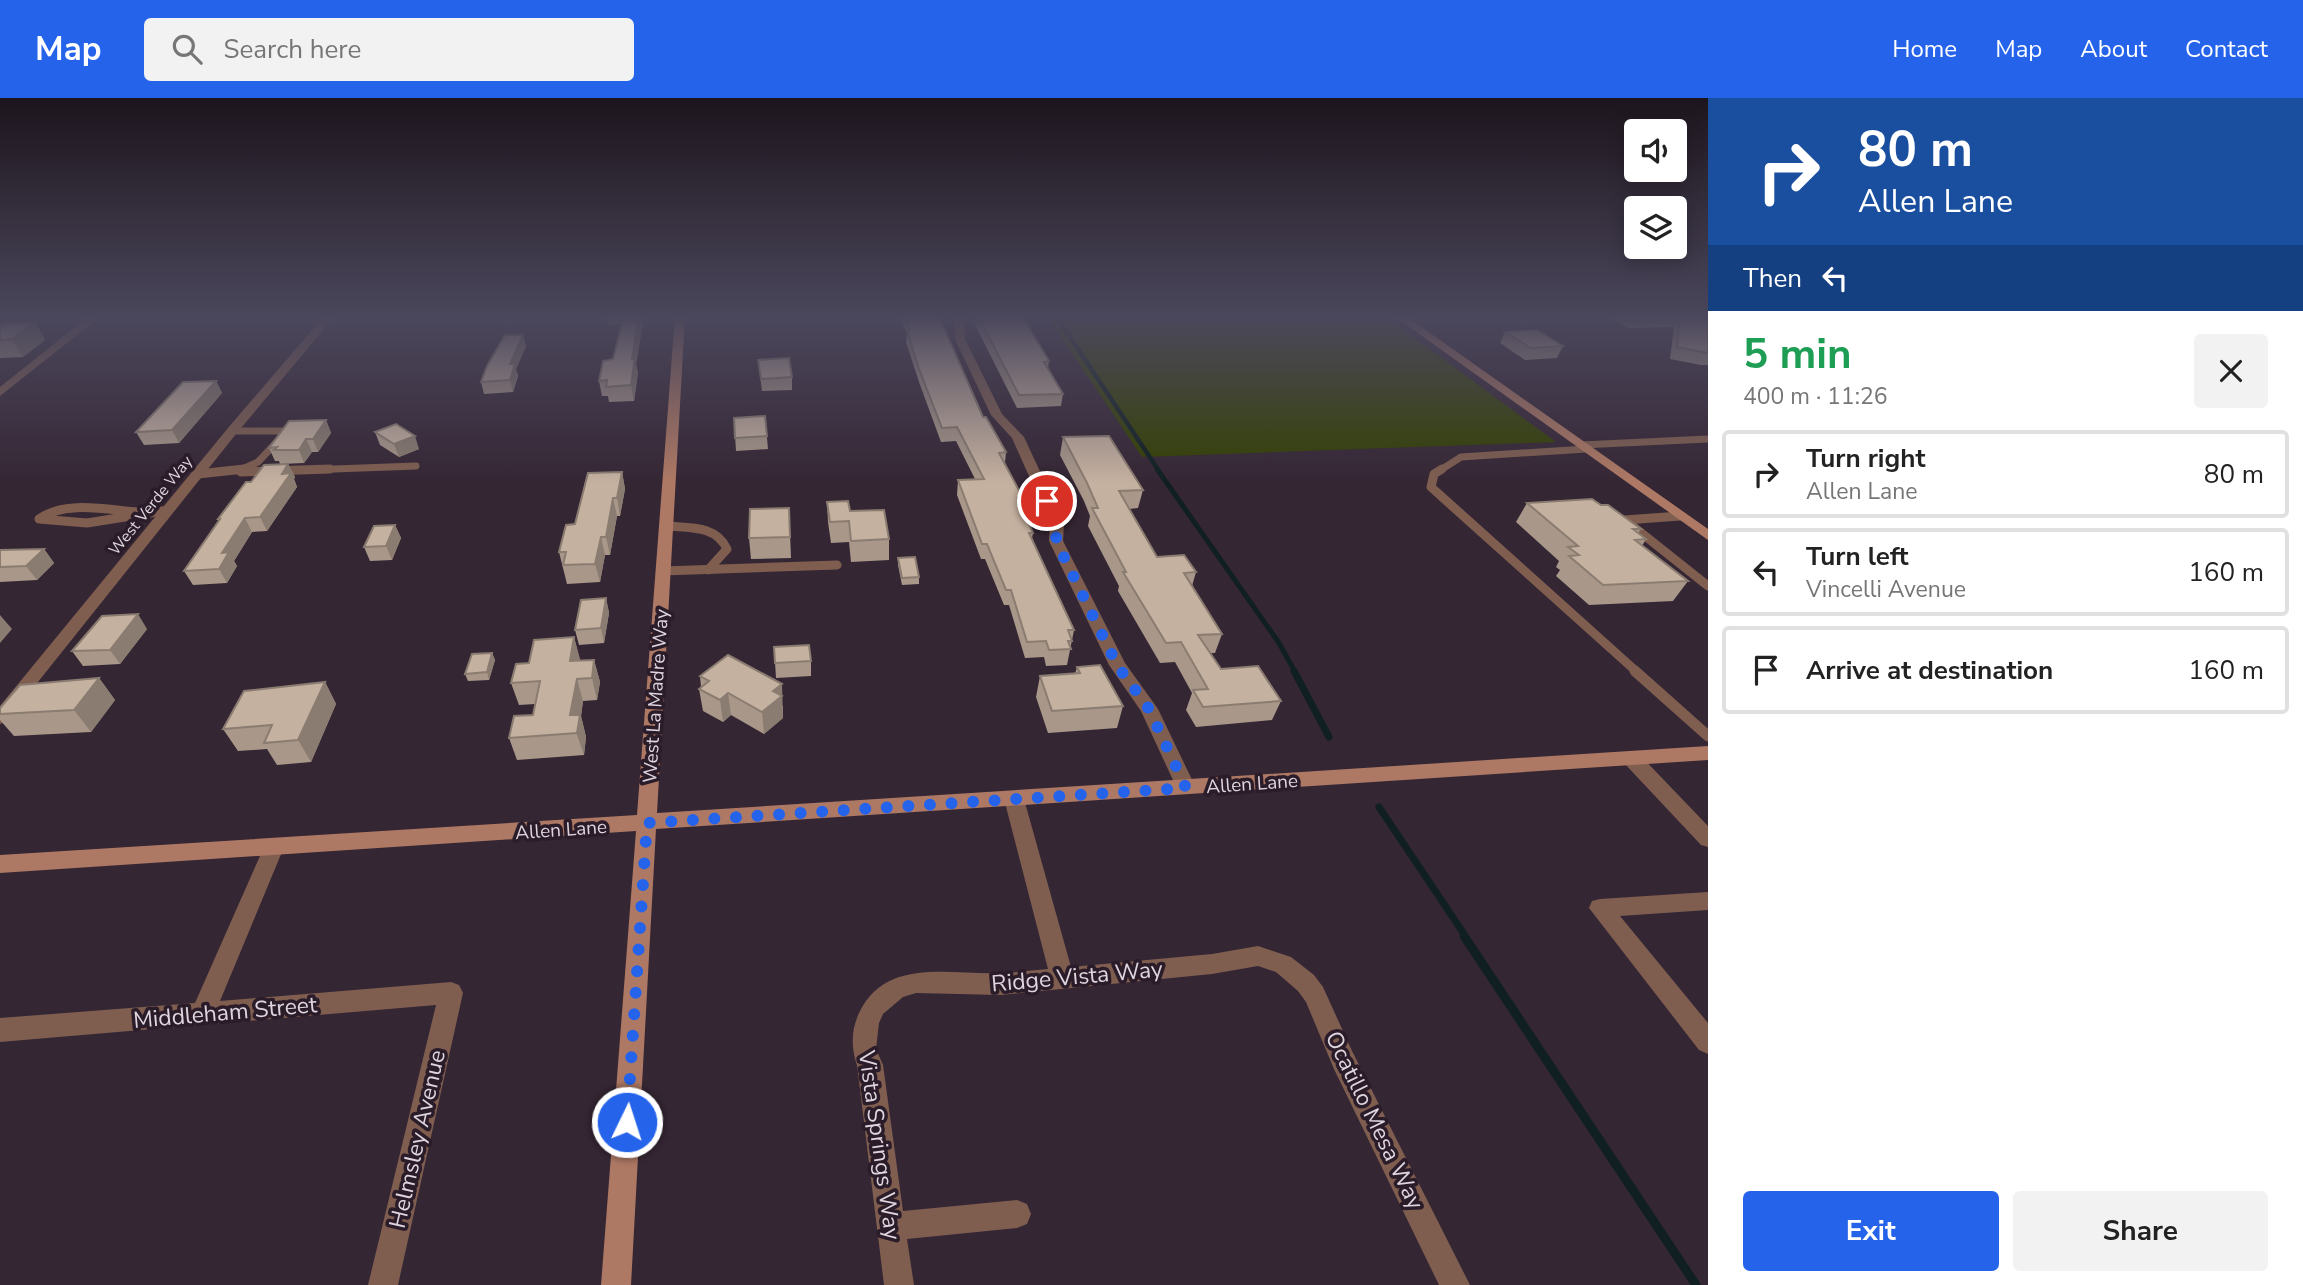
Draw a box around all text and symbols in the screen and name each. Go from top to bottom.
search box [144,18,634,81]
text: Map [35,27,102,72]
icon: search [168,30,206,68]
text: Search here [224,32,361,67]
text: Home [1892,33,1957,65]
text: Map [1995,33,2042,65]
text: About [2080,33,2147,65]
text: Contact [2185,33,2268,65]
text: 80 m [1858,116,1973,183]
map controls [1624,119,1687,259]
button: sound [1624,119,1687,182]
icon: right [1743,126,1834,217]
text: Allen Lane [1858,180,2013,223]
button: layers [1624,196,1687,259]
icon: left [1816,259,1854,297]
text: Then [1743,261,1802,296]
text: 5 min [1743,326,1852,383]
button: close [2194,334,2268,408]
text: 400 m · 11:26 [1743,381,1888,412]
text: Turn right [1806,441,1925,476]
street label: West Verde Way [104,451,198,560]
icon: right [1747,455,1785,493]
text: 80 m [2204,457,2264,492]
pin [1017,471,1077,531]
text: Allen Lane [1806,476,1917,507]
icon: arrive [1028,482,1066,520]
text: Turn left [1806,539,1909,574]
icon: left [1747,553,1785,591]
text: 160 m [2188,555,2264,590]
text: Vincelli Avenue [1806,574,1966,605]
street label: West La Madre Way [637,608,675,784]
icon: arrive [1747,651,1785,689]
text: Arrive at destination [1806,653,2053,688]
text: 160 m [2188,653,2264,688]
street label: Allen Lane [1205,768,1299,800]
street label: Allen Lane [514,814,608,846]
street label: Ridge Vista Way [990,954,1164,999]
street label: Middleham Street [132,989,319,1036]
street label: Ocatillo Mesa Way [1318,1026,1431,1215]
street label: Helmsley Avenue [382,1047,453,1231]
street label: Vista Springs Way [851,1047,908,1242]
position arrow [590,1085,664,1159]
button: Exit [1743,1191,1999,1271]
button: Share [2013,1191,2268,1271]

